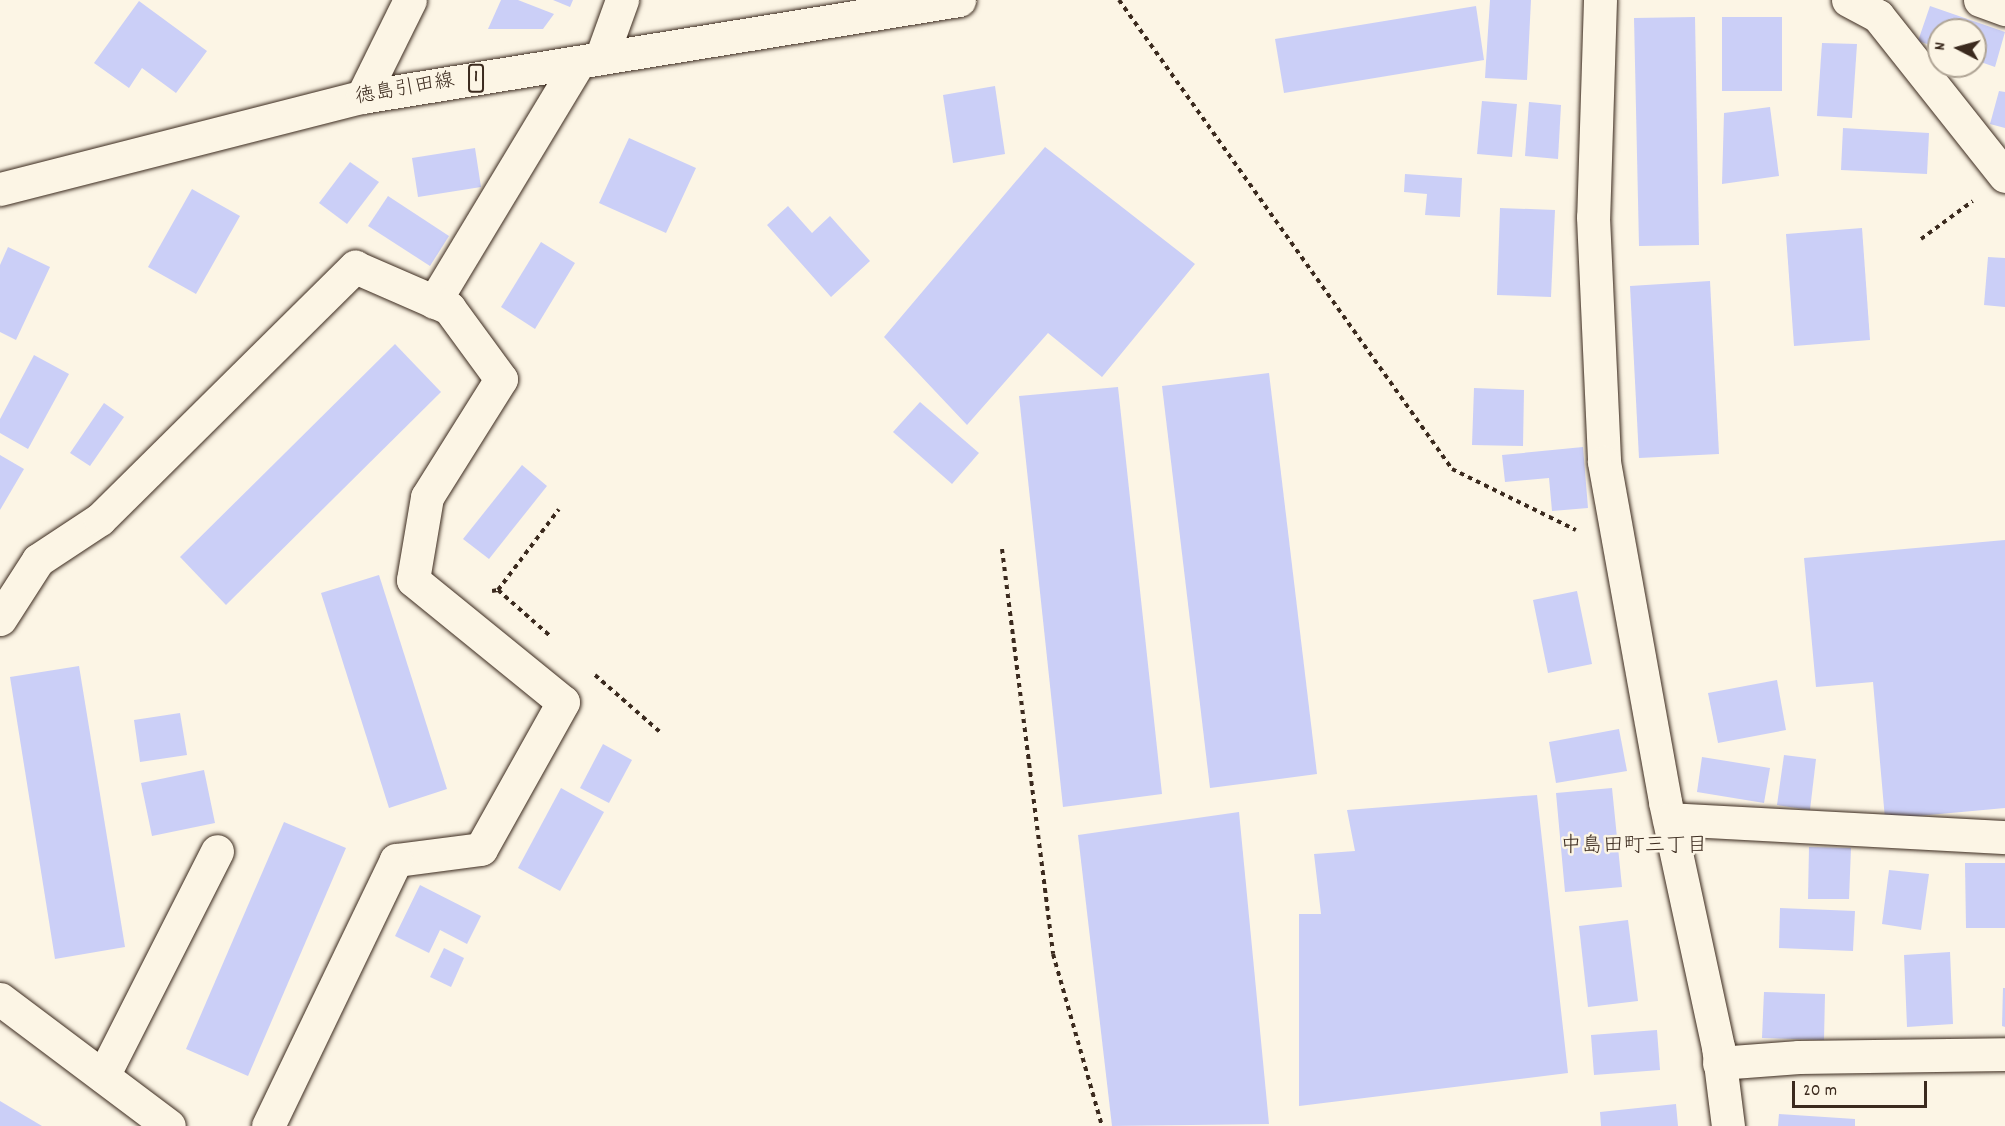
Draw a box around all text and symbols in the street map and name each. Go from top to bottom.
north arrow [1927,18,1987,78]
text: N [1929,41,1952,51]
road number: 1 [467,63,485,93]
street label: 徳島引田線 [354,69,456,111]
district label: 中島田町三丁目 [1561,834,1707,860]
scale bar [1795,1069,1930,1107]
text: 20 m [1803,1079,1837,1104]

